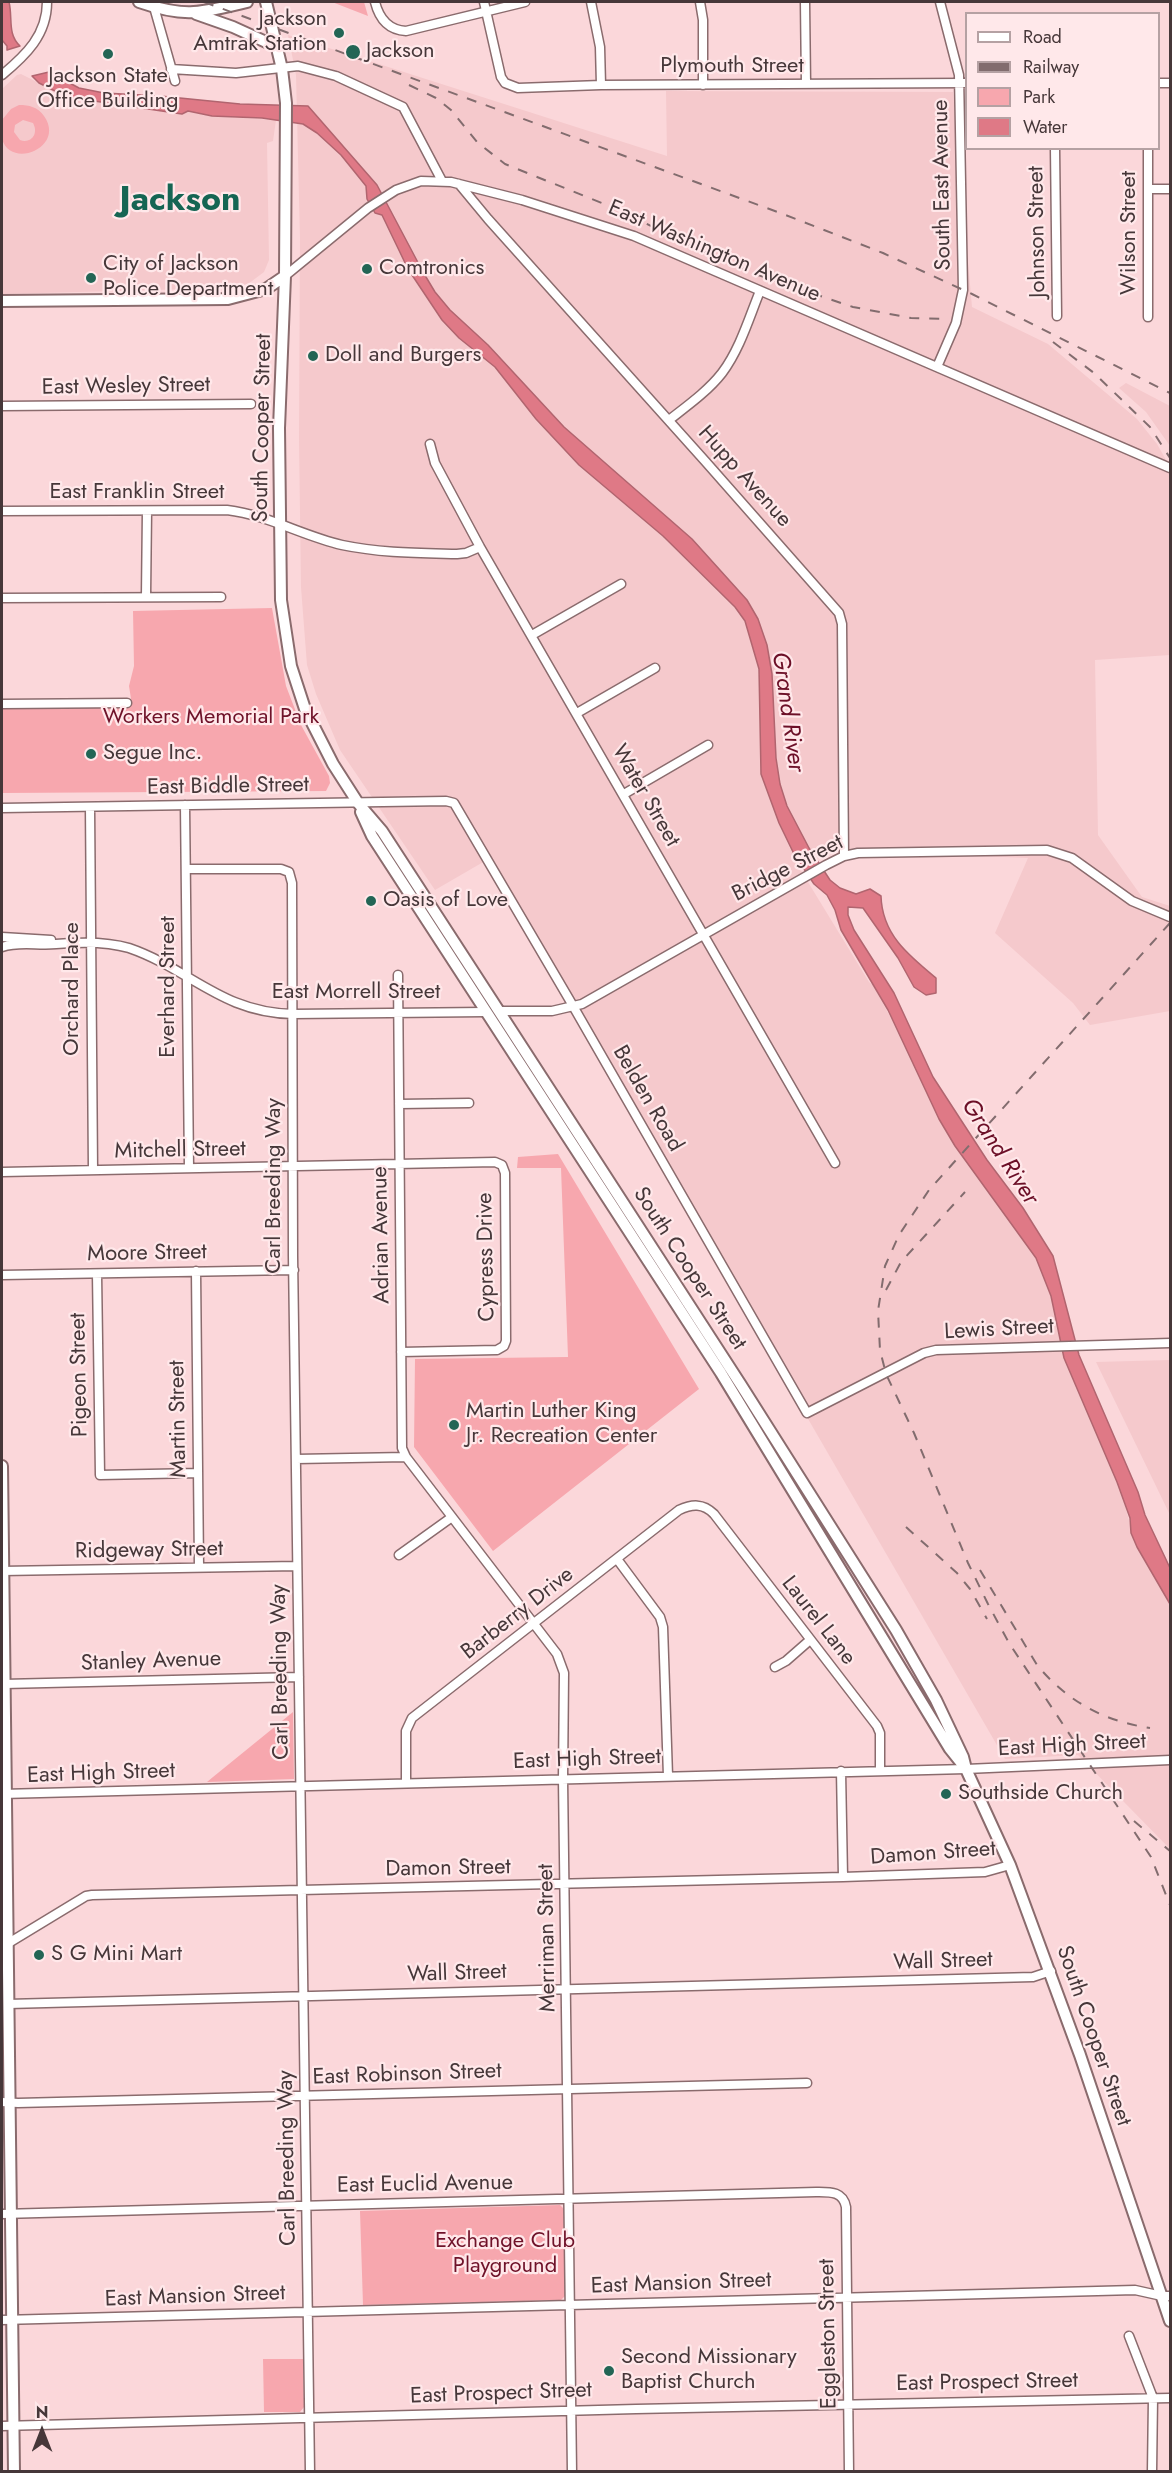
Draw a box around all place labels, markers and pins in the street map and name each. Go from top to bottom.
place label: Jackson Amtrak Station [193,7,327,58]
marker: Jackson Amtrak Station [332,26,346,40]
place label: Jackson [366,39,434,65]
marker: Jackson [344,43,362,61]
marker: Jackson State Office Building [101,47,115,61]
place label: Jackson State Office Building [37,64,179,116]
place label: City of Jackson Police Department [103,252,273,304]
place label: Comtronics [379,256,484,282]
marker: Comtronics [360,262,374,276]
marker: City of Jackson Police Department [84,271,98,285]
place label: Doll and Burgers [325,343,481,369]
marker: Doll and Burgers [306,349,320,363]
place label: Segue Inc. [103,741,202,767]
marker: Segue Inc. [84,747,98,761]
place label: Oasis of Love [383,888,508,914]
marker: Oasis of Love [364,894,378,908]
place label: Martin Luther King Jr. Recreation Center [466,1399,657,1450]
marker: Martin Luther King Jr. Recreation Center [447,1418,461,1432]
place label: Southside Church [958,1781,1123,1807]
marker: Southside Church [939,1787,953,1801]
place label: S G Mini Mart [51,1942,182,1968]
marker: S G Mini Mart [32,1948,46,1962]
place label: Second Missionary Baptist Church [621,2345,797,2396]
marker: Second Missionary Baptist Church [602,2364,616,2378]

